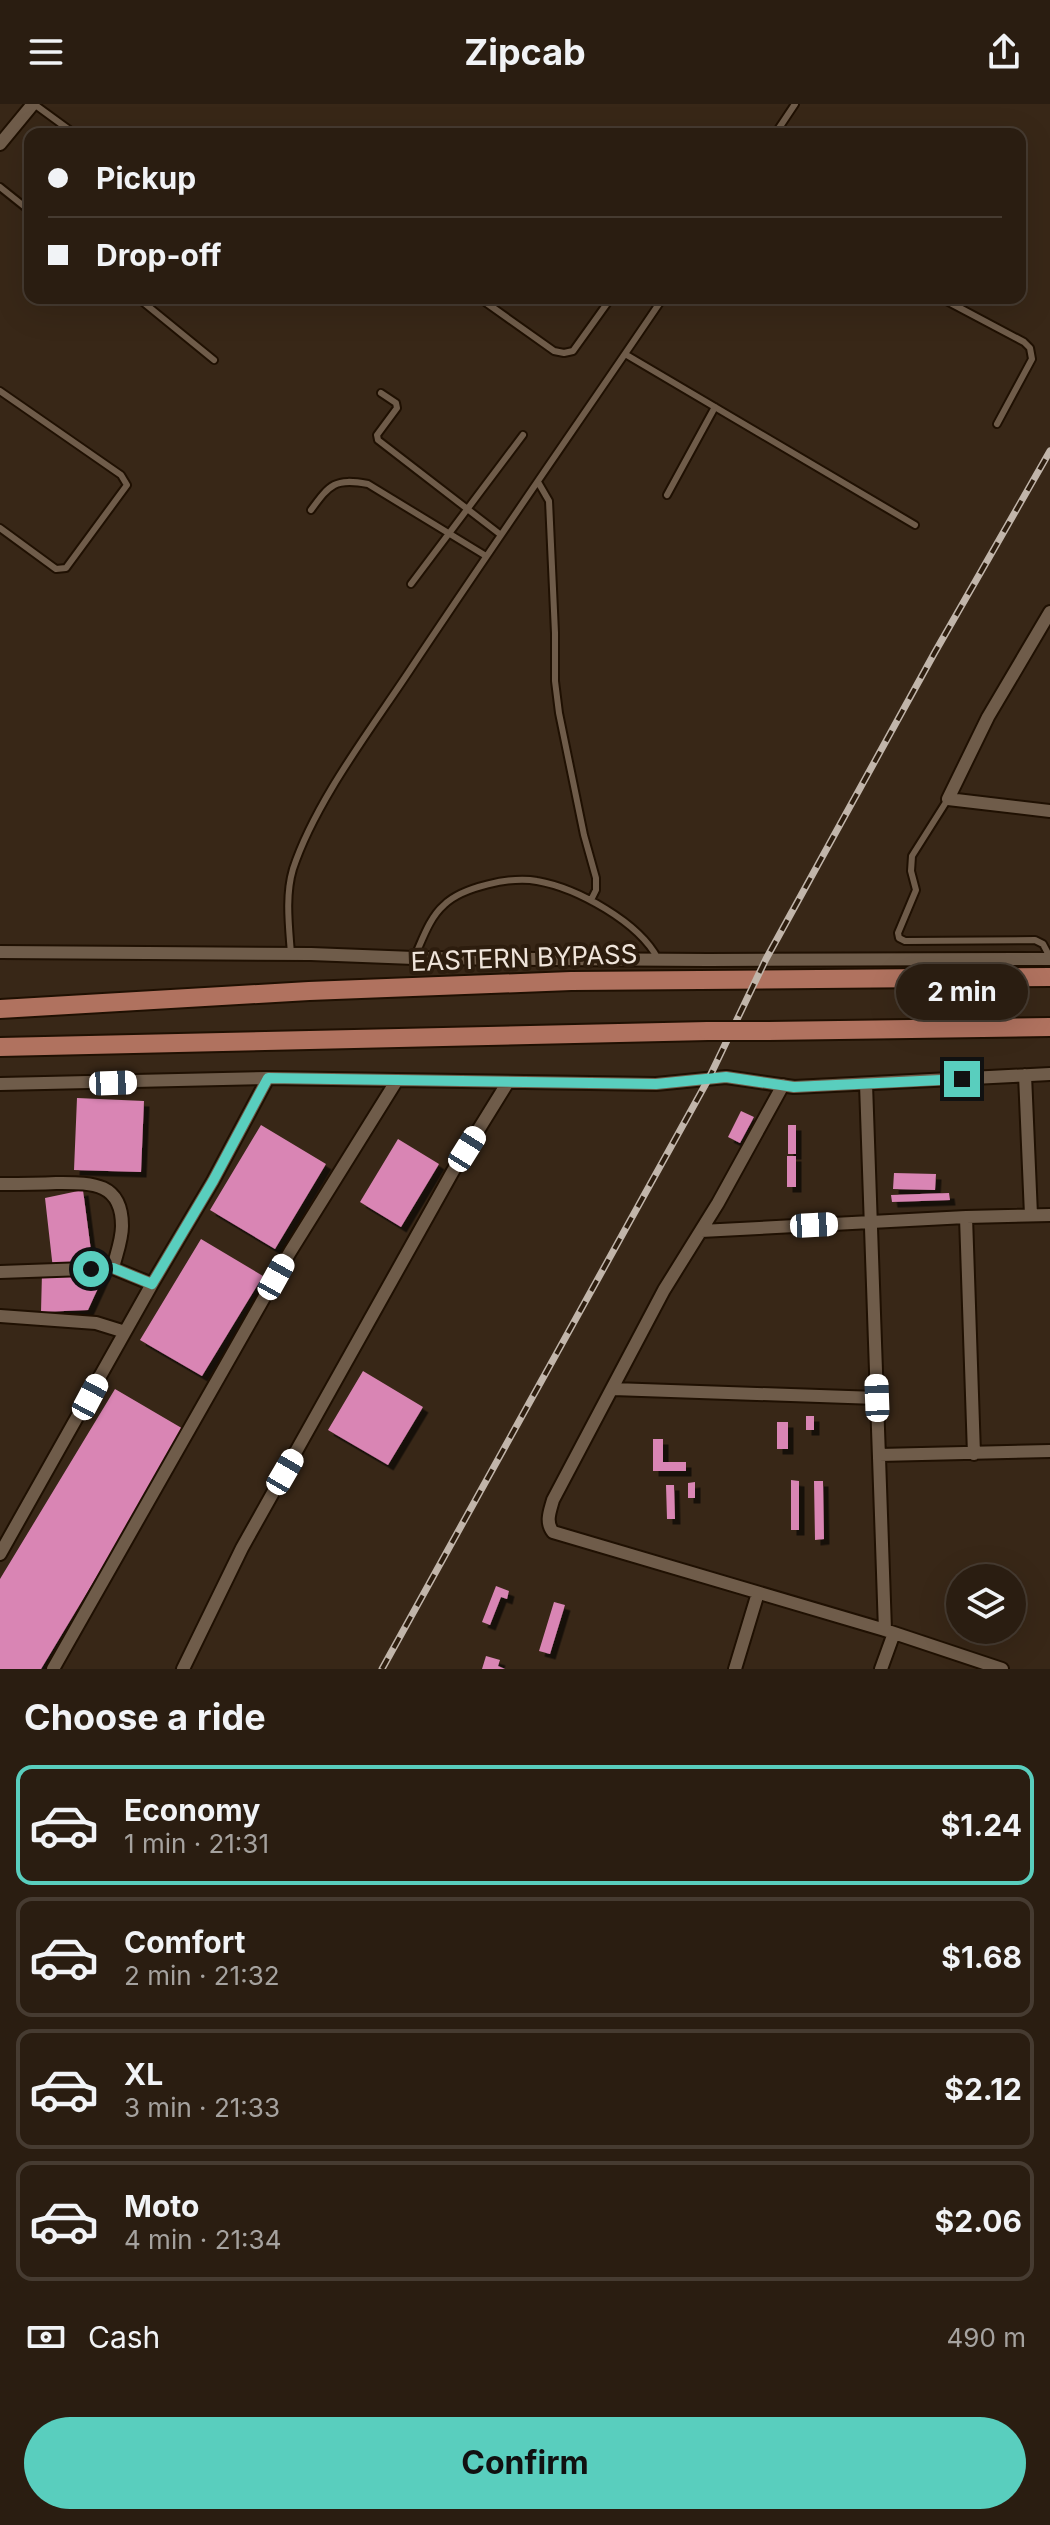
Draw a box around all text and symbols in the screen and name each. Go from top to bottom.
icon: menu [24,30,68,74]
text: Zipcab [464,30,586,74]
icon: share [982,30,1026,74]
text: Pickup [96,160,196,196]
text: Drop-off [96,237,222,273]
street label: EASTERN BYPASS [410,938,638,977]
callout: 2 min [896,963,1028,1019]
text: 2 min [927,976,997,1007]
route end [944,1061,980,1097]
car [89,1070,137,1096]
car [444,1122,490,1176]
car [789,1212,839,1238]
car [254,1250,298,1304]
route start [73,1251,109,1287]
car [68,1370,112,1424]
car [864,1374,890,1422]
car [263,1445,307,1499]
map controls [946,1564,1026,1644]
button: layers [946,1564,1026,1644]
text: Choose a ride [24,1695,266,1739]
icon: car [28,1789,100,1861]
text: Economy [124,1792,260,1828]
text: $1.24 [941,1807,1022,1843]
text: 1 min · 21:31 [124,1828,269,1859]
icon: car [28,1921,100,1993]
text: Comfort [124,1924,245,1960]
text: $1.68 [941,1939,1022,1975]
text: 2 min · 21:32 [124,1960,280,1991]
icon: car [28,2053,100,2125]
text: XL [124,2056,163,2092]
text: $2.12 [944,2071,1022,2107]
text: 3 min · 21:33 [124,2092,280,2123]
icon: car [28,2185,100,2257]
text: Moto [124,2188,199,2224]
text: $2.06 [935,2203,1022,2239]
text: 4 min · 21:34 [124,2224,281,2255]
icon: cash [24,2315,68,2359]
text: Cash [88,2319,160,2355]
text: 490 m [947,2322,1026,2353]
button: Confirm [24,2417,1026,2509]

